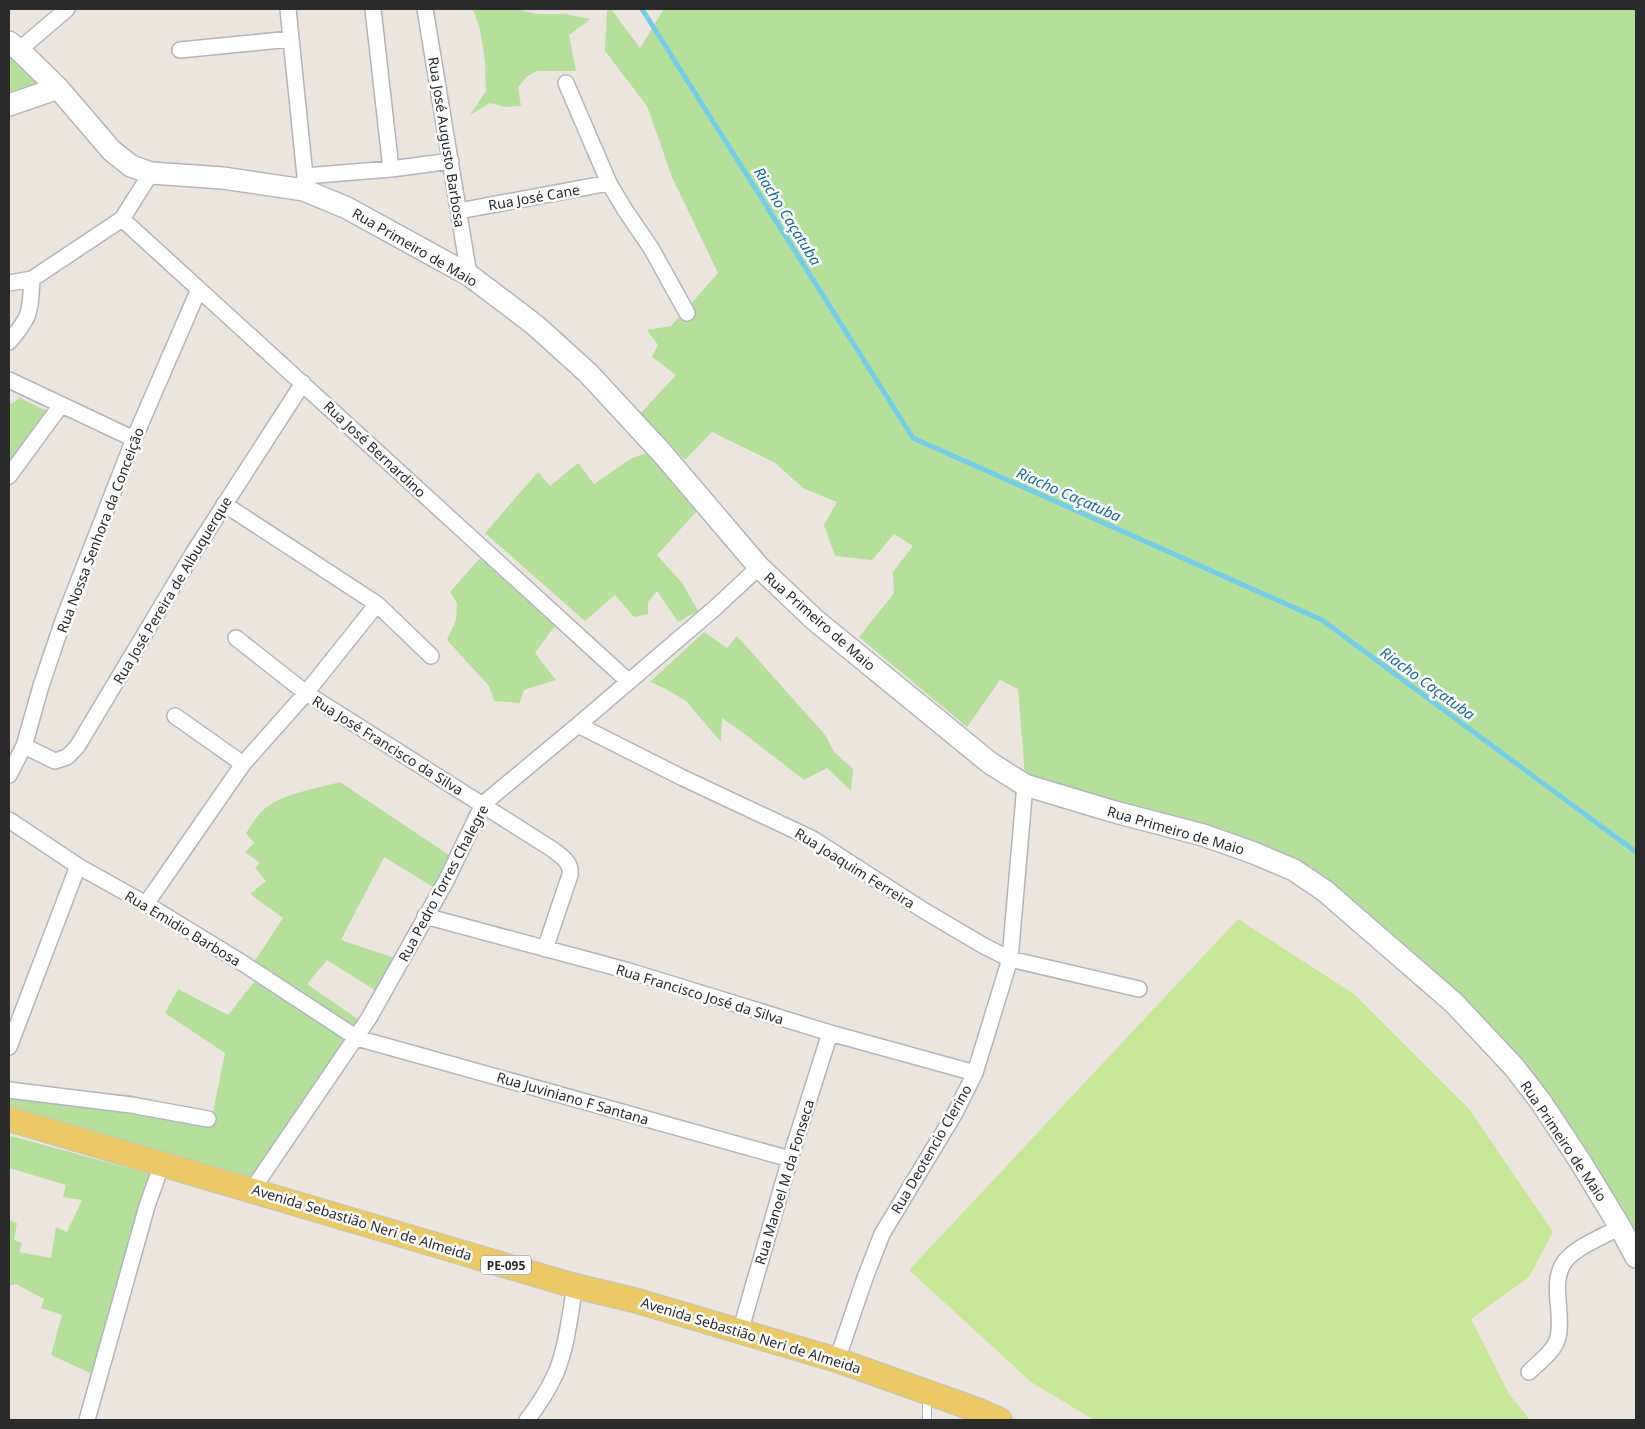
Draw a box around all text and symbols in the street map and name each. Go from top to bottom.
street label: Rua José Augusto Barbosa [424,55,470,229]
water label: Riacho Caçatuba [750,163,826,269]
street label: Rua José Cane [487,180,581,214]
street label: Rua Primeiro de Maio [349,203,481,291]
street label: Rua José Bernardino [320,397,430,501]
street label: Rua Nossa Senhora da Conceição [52,425,148,635]
water label: Riacho Caçatuba [1014,462,1125,526]
street label: Rua José Pereira de Albuquerque [108,493,236,687]
street label: Rua Primeiro de Maio [760,567,880,675]
water label: Riacho Caçatuba [1377,642,1480,724]
street label: Rua José Francisco da Silva [309,691,467,799]
street label: Rua Pedro Torres Chalegre [394,801,493,965]
street label: Rua Primeiro de Maio [1105,801,1247,859]
street label: Rua Joaquim Ferreira [791,823,919,913]
street label: Rua Emidio Barbosa [122,886,244,970]
street label: Rua Francisco José da Silva [614,959,786,1029]
street label: Rua Juviniano F Santana [495,1067,651,1129]
street label: Rua Primeiro de Maio [1517,1077,1611,1205]
street label: Rua Deotencio Clerino [886,1081,976,1217]
street label: Rua Manoel M da Fonseca [750,1097,818,1267]
street label: Avenida Sebastião Neri de Almeida [250,1179,474,1265]
road number: PE-095 [481,1256,531,1274]
street label: Avenida Sebastião Neri de Almeida [639,1292,863,1378]

